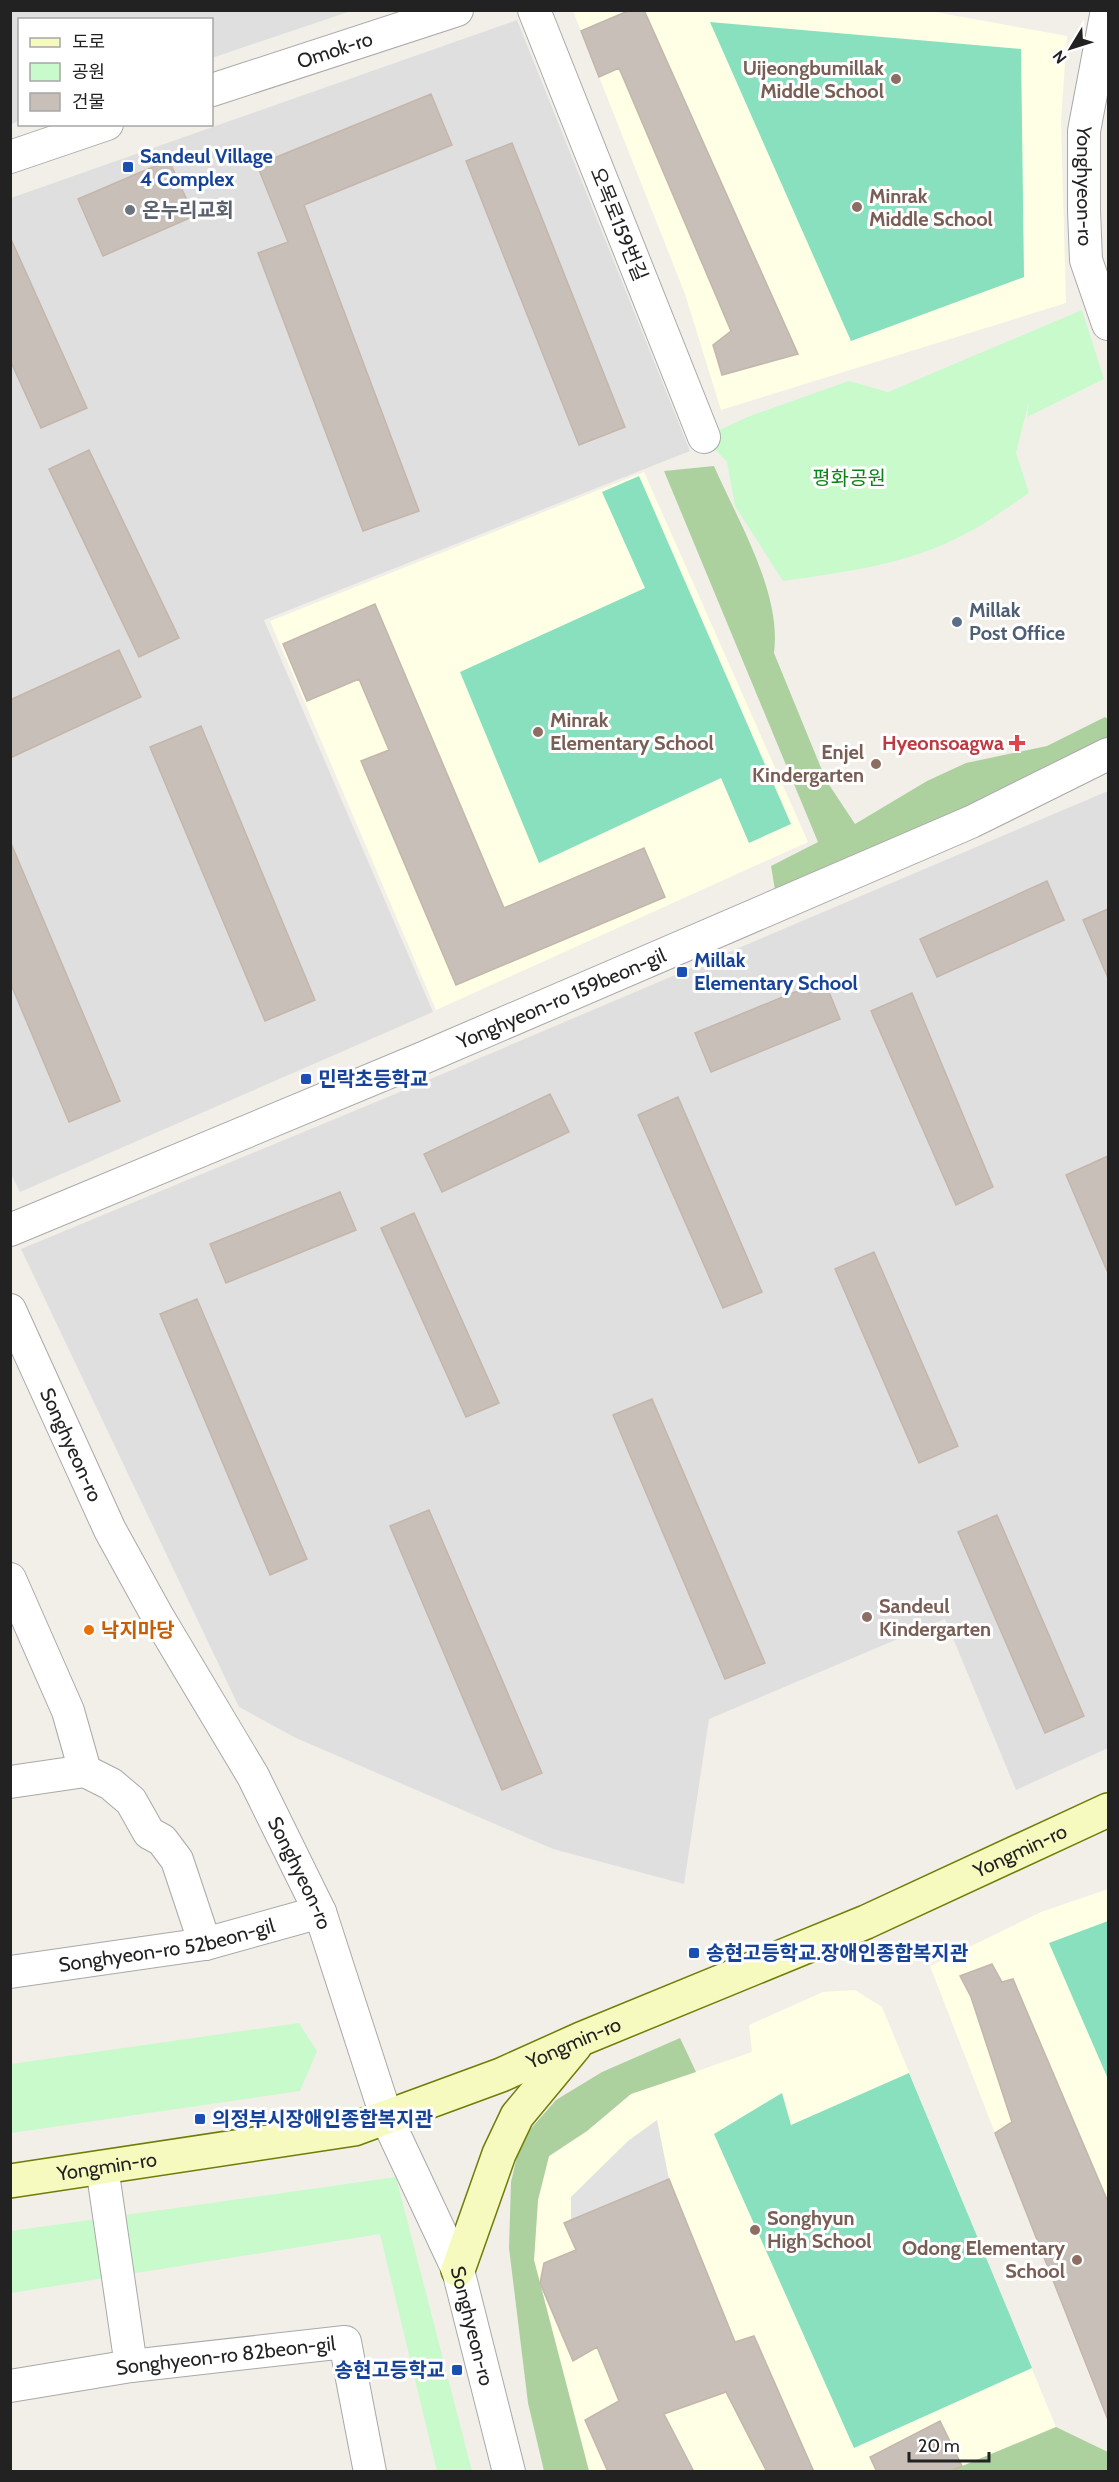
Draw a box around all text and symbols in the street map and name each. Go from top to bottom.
legend [18,18,213,126]
north arrow [1041,18,1101,78]
street label: Omok-ro [294,26,375,73]
text: 도로 [72,31,105,53]
text: N [1049,47,1071,67]
place label: Uijeongbumillak Middle School [743,56,884,103]
text: 공원 [72,61,105,83]
marker: Uijeongbumillak Middle School [889,72,903,86]
text: 건물 [72,91,105,113]
street label: Yonghyeon-ro [1071,123,1097,246]
place label: Sandeul Village 4 Complex [140,144,273,191]
marker: Sandeul Village 4 Complex [121,160,135,174]
street label: 오목로159번길 [585,164,653,284]
place label: Minrak Middle School [869,184,993,231]
place label: 온누리교회 [142,198,234,222]
marker: Minrak Middle School [850,200,864,214]
marker: 온누리교회 [123,203,137,217]
park label: 평화공원 [812,466,886,490]
place label: Millak Post Office [969,598,1065,645]
marker: Millak Post Office [950,615,964,629]
place label: Minrak Elementary School [550,708,714,755]
marker: Minrak Elementary School [531,725,545,739]
place label: Hyeonsoagwa [882,731,1004,755]
marker: Hyeonsoagwa [1008,734,1026,752]
place label: Enjel Kindergarten [752,740,864,787]
marker: Enjel Kindergarten [869,757,883,771]
street label: Yonghyeon-ro 159beon-gil [452,943,670,1054]
place label: Millak Elementary School [694,948,858,995]
marker: Millak Elementary School [675,965,689,979]
place label: 민락초등학교 [318,1067,428,1091]
marker: 민락초등학교 [299,1072,313,1086]
street label: Songhyeon-ro [35,1384,107,1505]
place label: Sandeul Kindergarten [879,1594,991,1641]
marker: Sandeul Kindergarten [860,1610,874,1624]
place label: 낙지마당 [101,1618,175,1642]
marker: 낙지마당 [82,1623,96,1637]
street label: Songhyeon-ro [263,1813,337,1932]
street label: Yongmin-ro [969,1819,1071,1883]
street label: Songhyeon-ro 52beon-gil [57,1913,278,1977]
place label: 송현고등학교.장애인종합복지관 [706,1941,969,1965]
marker: 송현고등학교.장애인종합복지관 [687,1946,701,1960]
street label: Yongmin-ro [522,2012,624,2074]
place label: 의정부시장애인종합복지관 [212,2107,433,2131]
marker: 의정부시장애인종합복지관 [193,2112,207,2126]
street label: Yongmin-ro [55,2147,158,2186]
place label: Songhyun High School [767,2206,872,2253]
marker: Songhyun High School [748,2223,762,2237]
place label: Odong Elementary School [902,2236,1065,2283]
marker: Odong Elementary School [1070,2253,1084,2267]
street label: Songhyeon-ro [446,2264,499,2388]
street label: Songhyeon-ro 82beon-gil [114,2331,337,2380]
place label: 송현고등학교 [335,2358,445,2382]
marker: 송현고등학교 [450,2363,464,2377]
scale bar [909,2425,988,2463]
text: 20 m [918,2435,960,2457]

